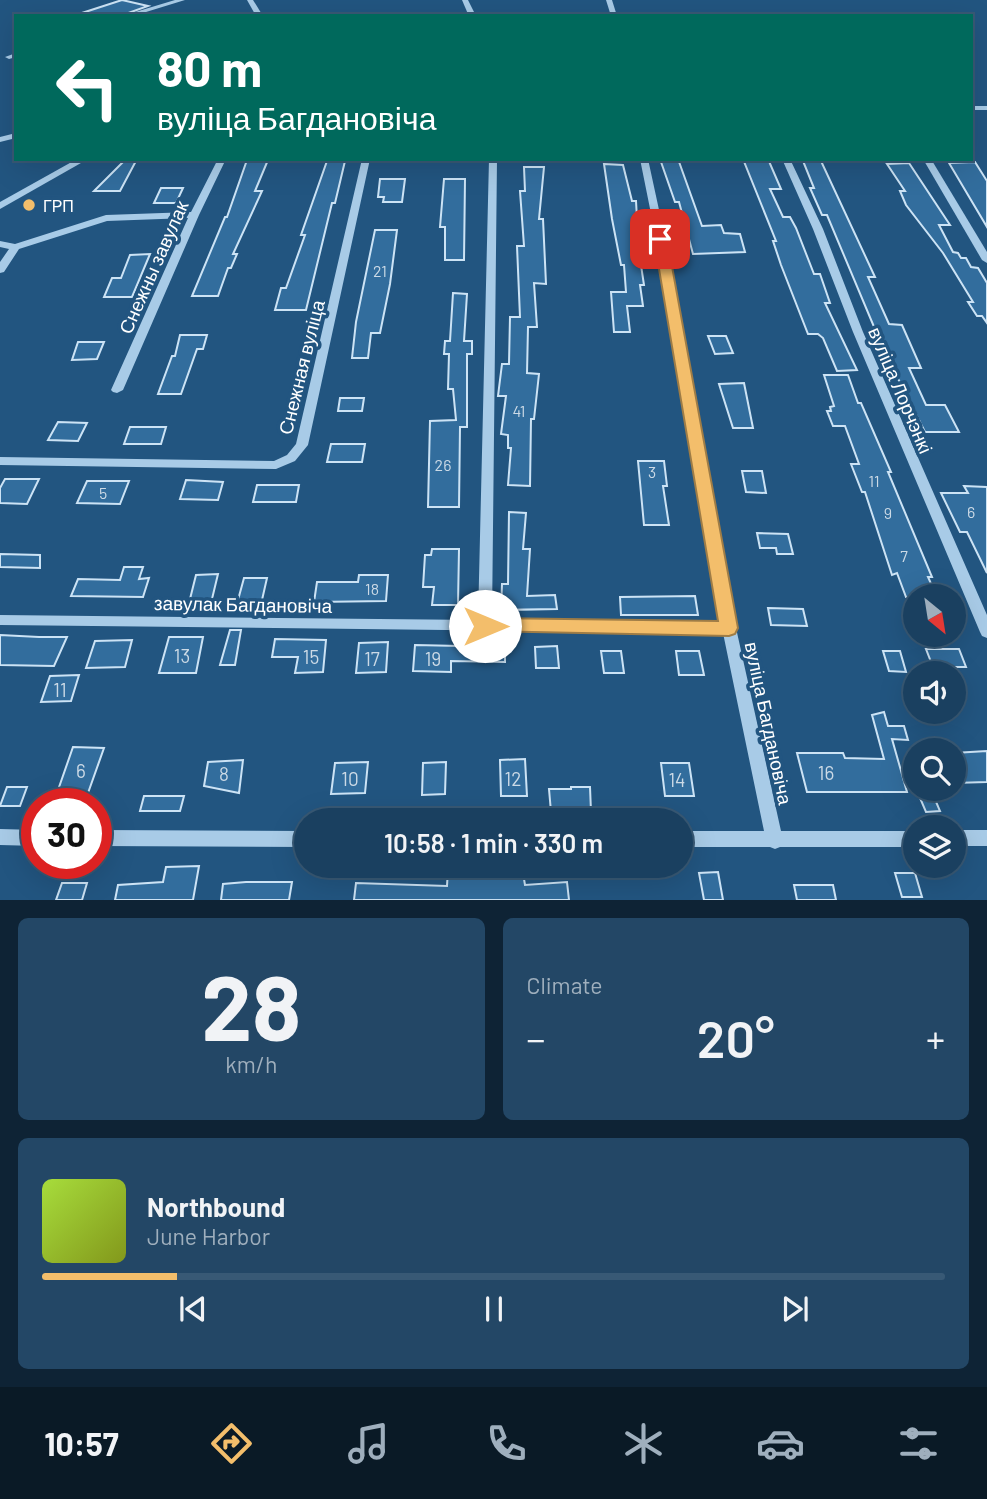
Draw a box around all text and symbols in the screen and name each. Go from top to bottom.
text: 80 m [157,38,262,97]
icon: left [42,42,133,133]
text: вуліца Багдановіча [157,98,436,136]
place label: ГРП [43,196,74,215]
street label: Снежны завулак [113,196,193,337]
marker: ГРП [21,197,37,213]
pin [630,209,690,269]
icon: arrive [641,220,679,258]
house number: 21 [373,261,387,280]
street label: Снежная вуліца [273,297,329,437]
street label: вуліца Лорчэнкі [864,323,938,457]
house number: 41 [513,401,525,420]
house number: 26 [435,455,451,474]
house number: 3 [648,462,656,481]
house number: 11 [868,471,880,490]
house number: 5 [99,483,107,502]
house number: 6 [967,502,975,521]
house number: 9 [884,503,892,522]
house number: 7 [900,546,908,565]
house number: 18 [365,579,379,598]
north arrow [903,584,966,648]
map controls [903,584,966,878]
position arrow [448,589,522,663]
street label: завулак Багдановіча [154,591,333,617]
street label: вуліца Багдановіча [741,639,798,807]
house number: 13 [174,644,190,667]
house number: 15 [303,645,319,668]
house number: 17 [364,647,380,670]
house number: 19 [425,647,441,670]
button: sound [903,661,966,724]
house number: 11 [53,678,67,701]
button: search [903,738,966,801]
house number: 6 [76,759,86,782]
house number: 16 [818,761,834,784]
house number: 8 [219,762,229,785]
house number: 10 [341,767,359,790]
house number: 12 [505,767,521,790]
house number: 14 [668,768,686,791]
speed limit sign: 30 [21,788,112,879]
button: layers [903,815,966,878]
text: 10:58 · 1 min · 330 m [384,827,603,858]
text: 28 [201,950,301,1059]
text: Climate [527,971,603,999]
text: 20° [697,1006,775,1068]
text: − [527,1015,546,1061]
text: + [926,1015,945,1061]
text: km/h [225,1050,277,1078]
text: Northbound [147,1191,285,1222]
text: June Harbor [147,1222,270,1250]
icon: previous [174,1290,212,1328]
icon: pause [475,1290,513,1328]
icon: next [776,1290,814,1328]
icon: directions [207,1419,256,1468]
icon: music [344,1419,393,1468]
icon: phone [482,1419,531,1468]
icon: climate [619,1419,668,1468]
icon: car [756,1419,805,1468]
icon: filters [894,1419,943,1468]
text: 10:57 [44,1424,119,1462]

